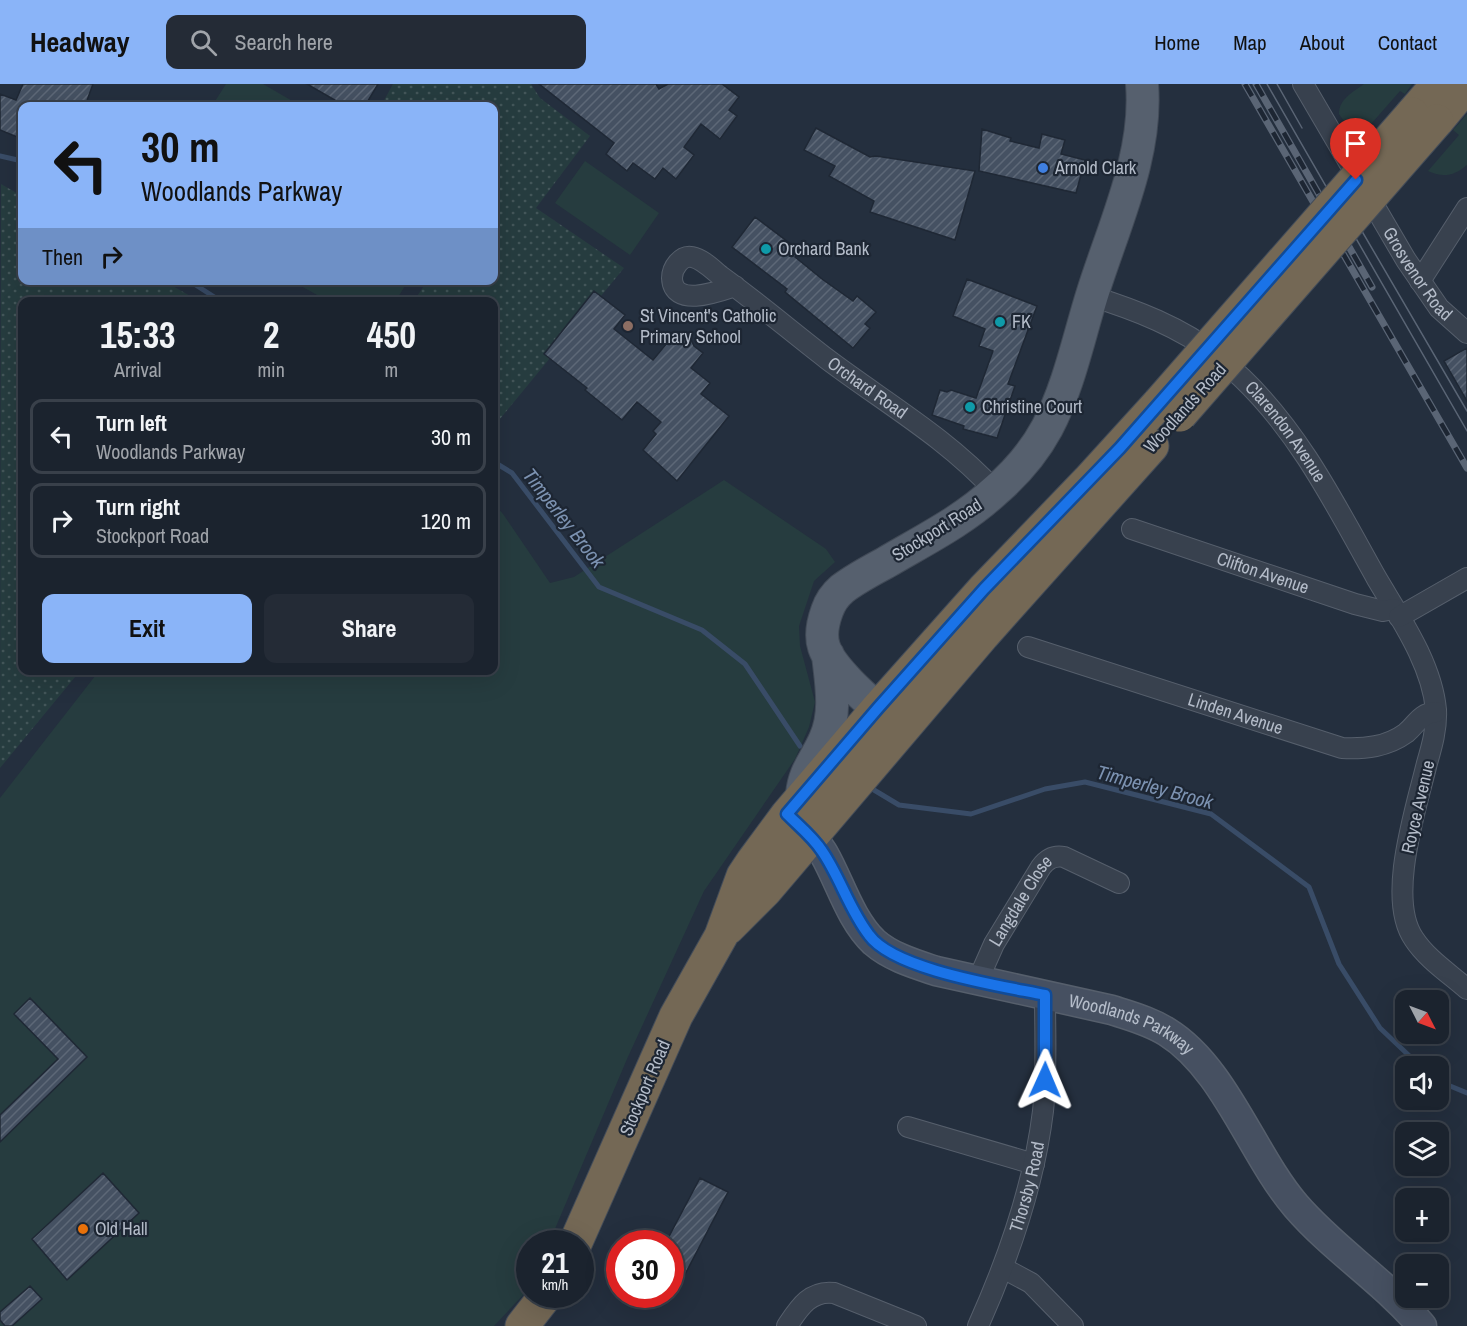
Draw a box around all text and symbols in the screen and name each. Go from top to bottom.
search box [166,15,586,69]
text: Headway [30,23,130,61]
icon: search [187,26,220,59]
text: Search here [235,27,333,57]
text: Home [1154,28,1200,57]
text: Map [1233,28,1267,57]
text: About [1300,28,1345,57]
text: Contact [1378,28,1437,57]
pin [1330,118,1381,180]
text: 30 m [141,119,220,175]
icon: left [42,126,120,204]
icon: arrive [1339,127,1372,160]
place label: Arnold Clark [1054,155,1137,180]
marker: Arnold Clark [1036,161,1050,175]
text: Woodlands Parkway [141,173,342,209]
street label: Grosvenor Road [1377,222,1458,326]
place label: Orchard Bank [778,236,870,261]
icon: right [95,240,128,273]
text: Then [42,242,83,272]
marker: Orchard Bank [759,242,773,256]
place label: St Vincent's Catholic Primary School [640,303,776,349]
place label: FK [1012,309,1031,334]
text: 15:33 [100,311,175,359]
text: 2 [263,311,279,359]
text: 450 [367,311,416,359]
marker: FK [993,315,1007,329]
marker: St Vincent's Catholic Primary School [621,319,635,333]
street label: Orchard Road [822,350,913,424]
text: Arrival [114,356,161,383]
text: min [257,356,285,383]
text: m [385,356,398,383]
street label: Woodlands Road [1138,357,1232,458]
street label: Clarendon Avenue [1240,375,1332,487]
place label: Christine Court [982,394,1082,419]
marker: Christine Court [963,400,977,414]
text: Turn left [96,408,167,438]
icon: left [45,420,78,453]
text: 30 m [431,422,471,452]
text: Woodlands Parkway [96,438,245,465]
water label: Timperley Brook [517,462,612,574]
text: Turn right [96,492,180,522]
street label: Stockport Road [887,492,987,567]
icon: right [45,504,78,537]
text: 120 m [421,506,471,536]
text: Stockport Road [96,522,209,549]
street label: Clifton Avenue [1214,545,1312,600]
button: Exit [42,594,252,663]
button: Share [264,594,474,663]
street label: Linden Avenue [1185,686,1286,740]
water label: Timperley Brook [1094,758,1217,815]
street label: Royce Avenue [1395,758,1440,856]
street label: Langdale Close [983,849,1057,951]
street label: Woodlands Parkway [1066,988,1201,1060]
north arrow [1395,990,1449,1044]
map controls [1395,990,1449,1308]
street label: Stockport Road [613,1036,676,1140]
position arrow [1013,1048,1077,1112]
button: sound [1395,1056,1449,1110]
button: layers [1395,1122,1449,1176]
street label: Thorsby Road [1003,1139,1050,1235]
button: + [1395,1188,1449,1242]
place label: Old Hall [95,1216,148,1241]
marker: Old Hall [76,1222,90,1236]
speed limit sign: 30 [606,1230,684,1308]
text: 21 [541,1242,569,1282]
button: − [1395,1254,1449,1308]
text: km/h [542,1274,568,1295]

